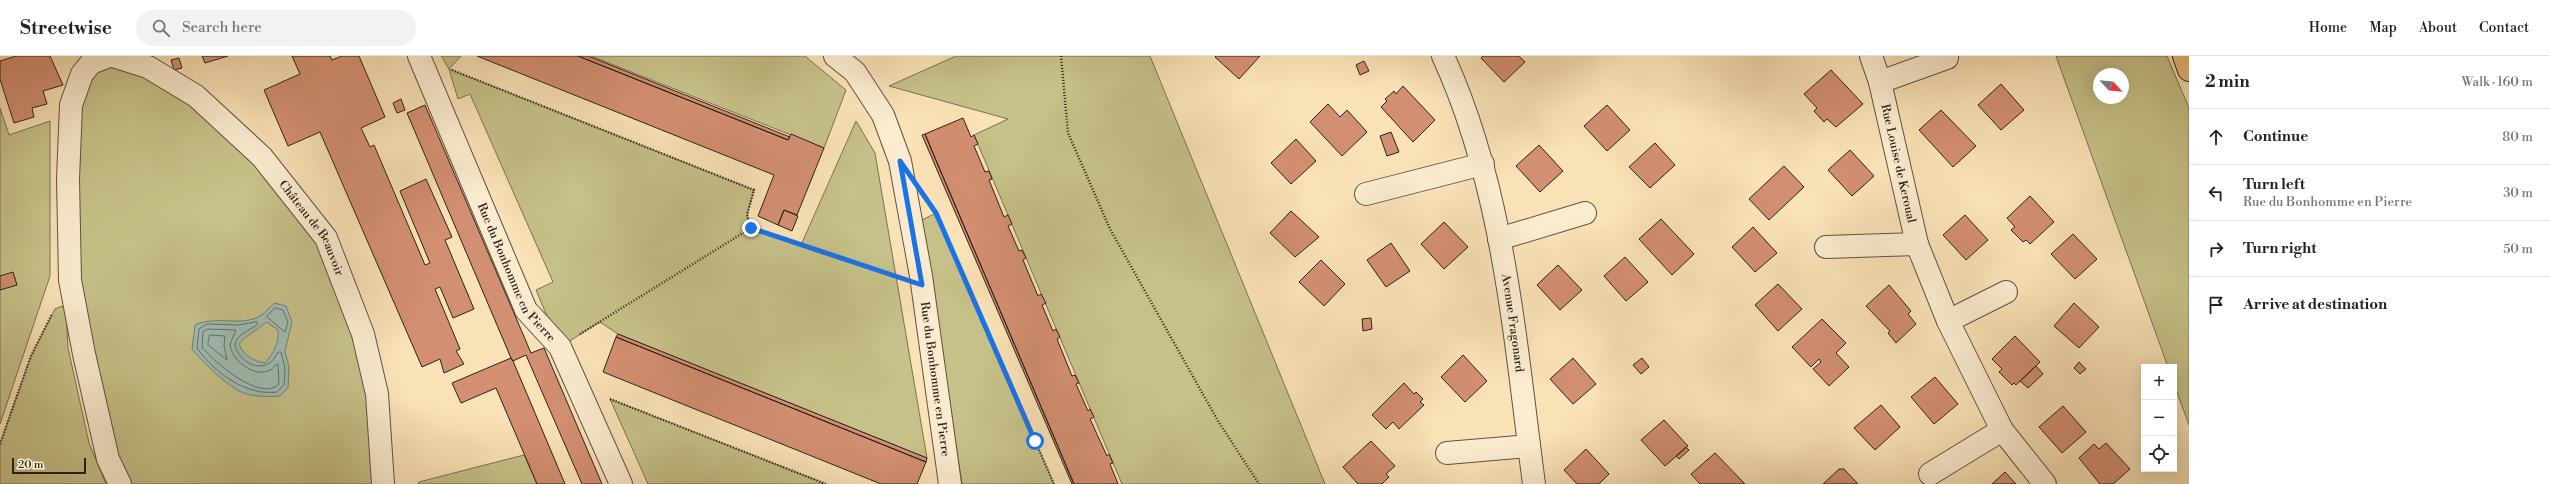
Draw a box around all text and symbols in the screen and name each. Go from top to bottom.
search box [136,10,416,46]
text: Streetwise [20,16,112,40]
icon: search [150,17,172,39]
text: Search here [182,18,262,37]
text: Home [2309,19,2347,37]
text: Map [2369,19,2397,37]
text: About [2419,19,2457,37]
text: Contact [2479,19,2529,37]
north arrow [2093,68,2129,104]
text: 2 min [2205,71,2250,93]
text: Walk · 160 m [2462,74,2533,90]
street label: Rue Louise de Keroual [1878,103,1920,225]
icon: ahead [2205,126,2227,148]
text: Continue [2243,127,2308,146]
text: 80 m [2502,129,2533,145]
text: Turn left [2243,175,2305,194]
street label: Château de Beauvoir [276,177,347,278]
icon: left [2205,182,2227,204]
text: 30 m [2503,185,2533,201]
text: Rue du Bonhomme en Pierre [2243,194,2412,210]
street label: Rue du Bonhomme en Pierre [474,200,559,345]
route end [742,219,760,237]
icon: right [2205,238,2227,260]
text: Turn right [2243,239,2317,258]
text: 50 m [2503,241,2533,257]
street label: Avenue Fragonard [1498,272,1527,373]
icon: arrive [2205,294,2227,316]
text: Arrive at destination [2243,295,2387,314]
street label: Rue du Bonhomme en Pierre [917,301,954,458]
map controls [2141,364,2177,472]
button: + [2141,364,2177,400]
button: − [2141,400,2177,436]
route start [1026,432,1044,450]
button: locate [2141,436,2177,472]
scale bar [12,456,86,475]
text: 20 m [18,458,43,472]

